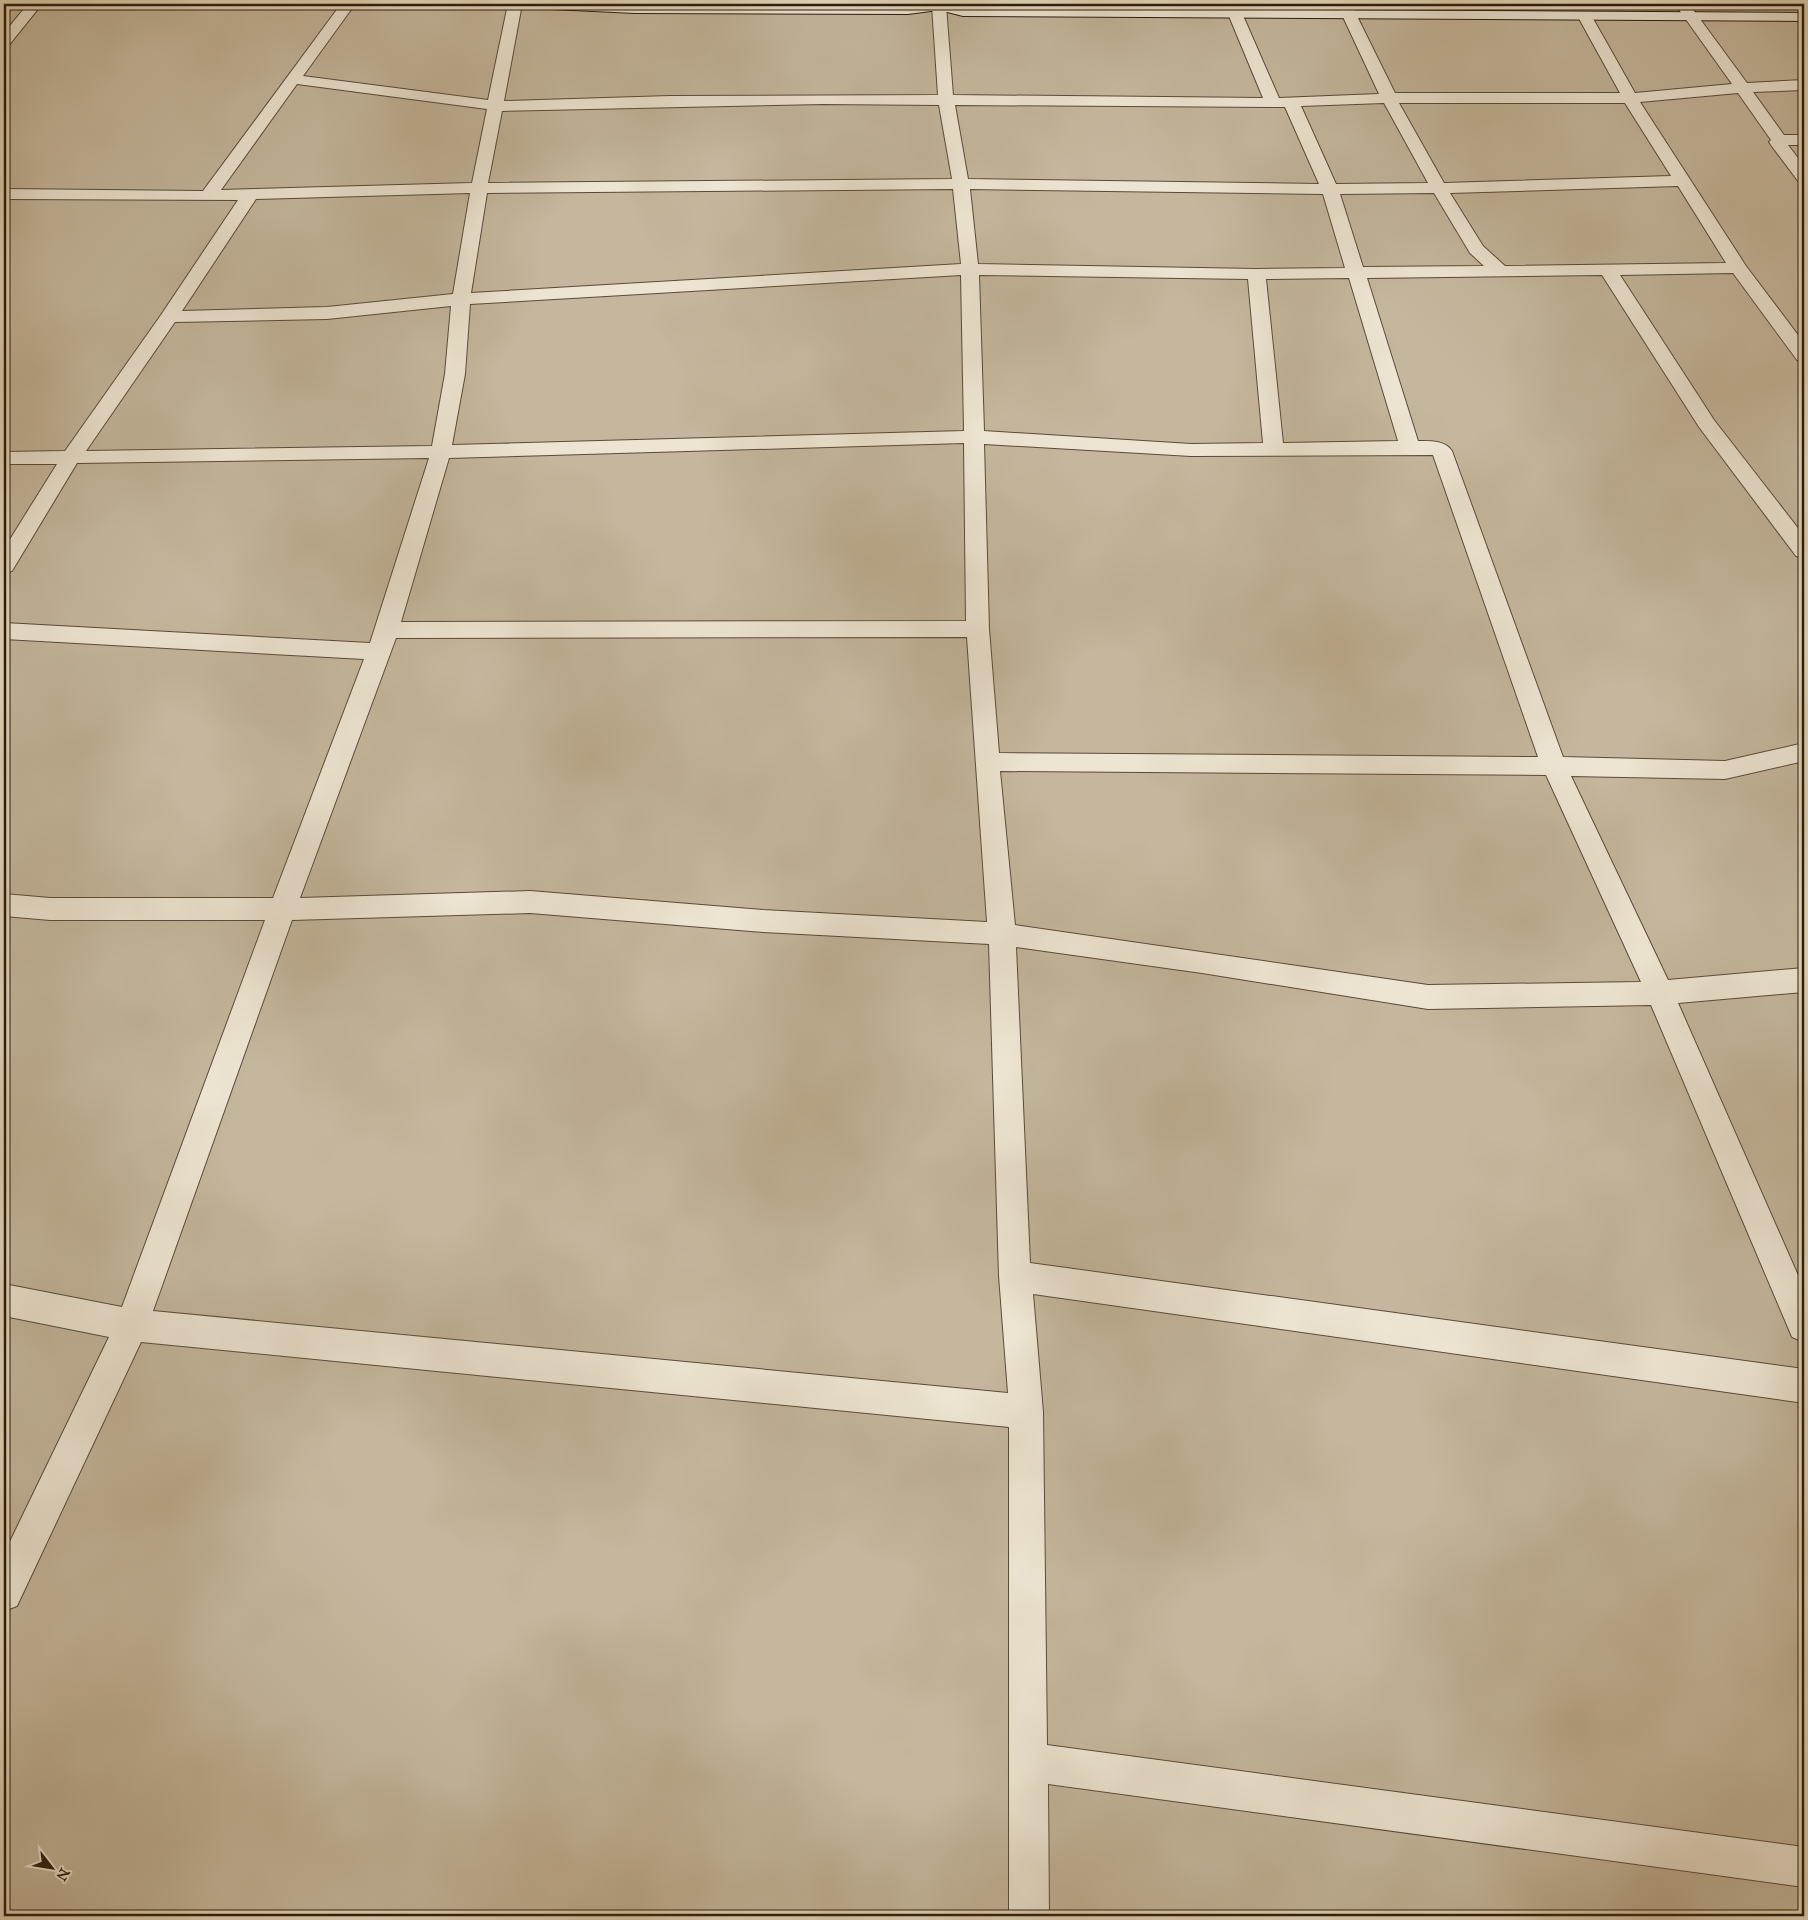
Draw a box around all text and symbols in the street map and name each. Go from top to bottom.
north arrow [28,1842,78,1892]
text: N [52,1865,73,1884]

